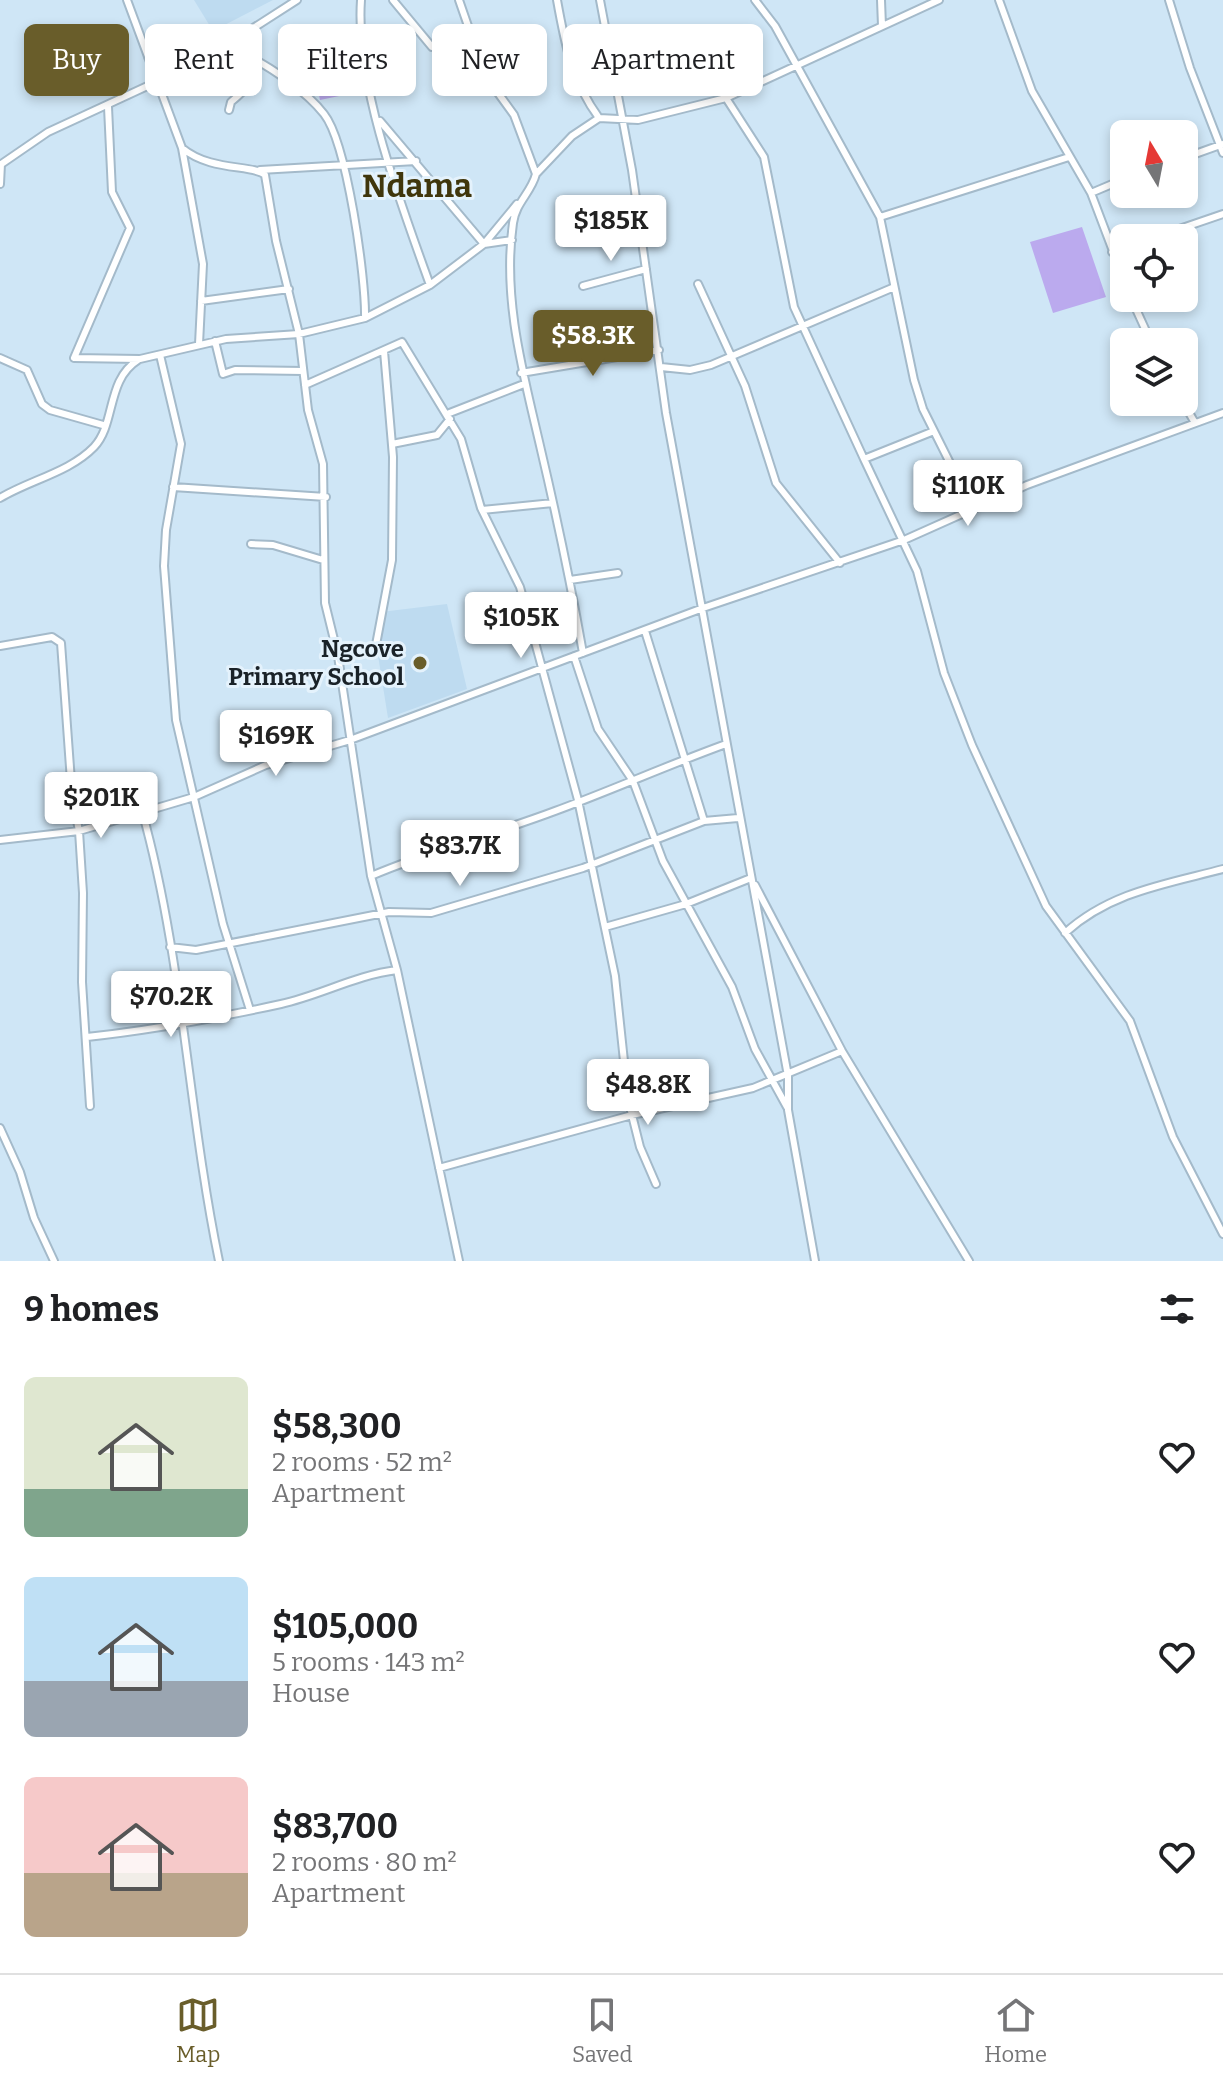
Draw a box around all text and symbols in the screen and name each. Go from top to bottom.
chip: Buy [24,24,129,96]
chip: Rent [145,24,262,96]
chip: Filters [278,24,416,96]
chip: New [432,24,547,96]
chip: Apartment [563,24,763,96]
north arrow [1110,120,1198,208]
map controls [1110,120,1198,416]
district label: Ndama [362,167,472,205]
pin: $185K [555,195,667,263]
text: $185K [573,205,649,236]
button: locate [1110,224,1198,312]
pin: $58.3K [528,310,658,378]
text: $58.3K [551,320,635,351]
button: layers [1110,328,1198,416]
pin: $110K [912,460,1024,528]
text: $110K [931,470,1005,501]
pin: $105K [465,592,577,660]
text: $105K [483,602,559,633]
place label: Ngcove Primary School [228,635,405,691]
marker: Ngcove Primary School [411,654,429,672]
pin: $169K [220,710,332,778]
text: $169K [238,720,314,751]
pin: $201K [45,772,157,840]
text: $201K [63,782,139,813]
pin: $83.7K [395,820,525,888]
text: $83.7K [419,830,501,861]
pin: $70.2K [106,971,236,1039]
text: $70.2K [129,981,213,1012]
pin: $48.8K [583,1059,713,1127]
text: $48.8K [605,1069,691,1100]
icon: filters [1155,1287,1199,1331]
text: 9 homes [24,1289,159,1330]
text: $58,300 [272,1406,402,1447]
icon: home [88,1409,184,1505]
icon: heart [1155,1435,1199,1479]
text: 2 rooms · 52 m² [272,1447,452,1478]
text: Apartment [272,1478,405,1509]
text: $105,000 [272,1606,418,1647]
icon: home [88,1609,184,1705]
icon: heart [1155,1635,1199,1679]
text: 5 rooms · 143 m² [272,1647,465,1678]
text: House [272,1678,350,1709]
text: $83,700 [272,1806,398,1847]
icon: home [88,1809,184,1905]
icon: heart [1155,1835,1199,1879]
text: 2 rooms · 80 m² [272,1847,457,1878]
text: Apartment [272,1878,405,1909]
tab: Map [176,1993,220,2068]
tab: Saved [572,1993,633,2068]
tab: Home [984,1993,1047,2068]

